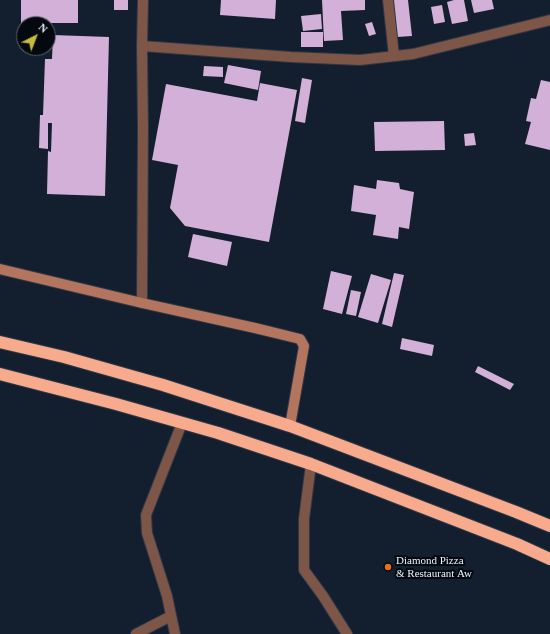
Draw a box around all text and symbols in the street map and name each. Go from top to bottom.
north arrow [16,16,56,56]
text: N [36,21,50,35]
place label: Diamond Pizza & Restaurant Aw [396,554,472,580]
marker: Diamond Pizza & Restaurant Aw [383,562,393,572]

